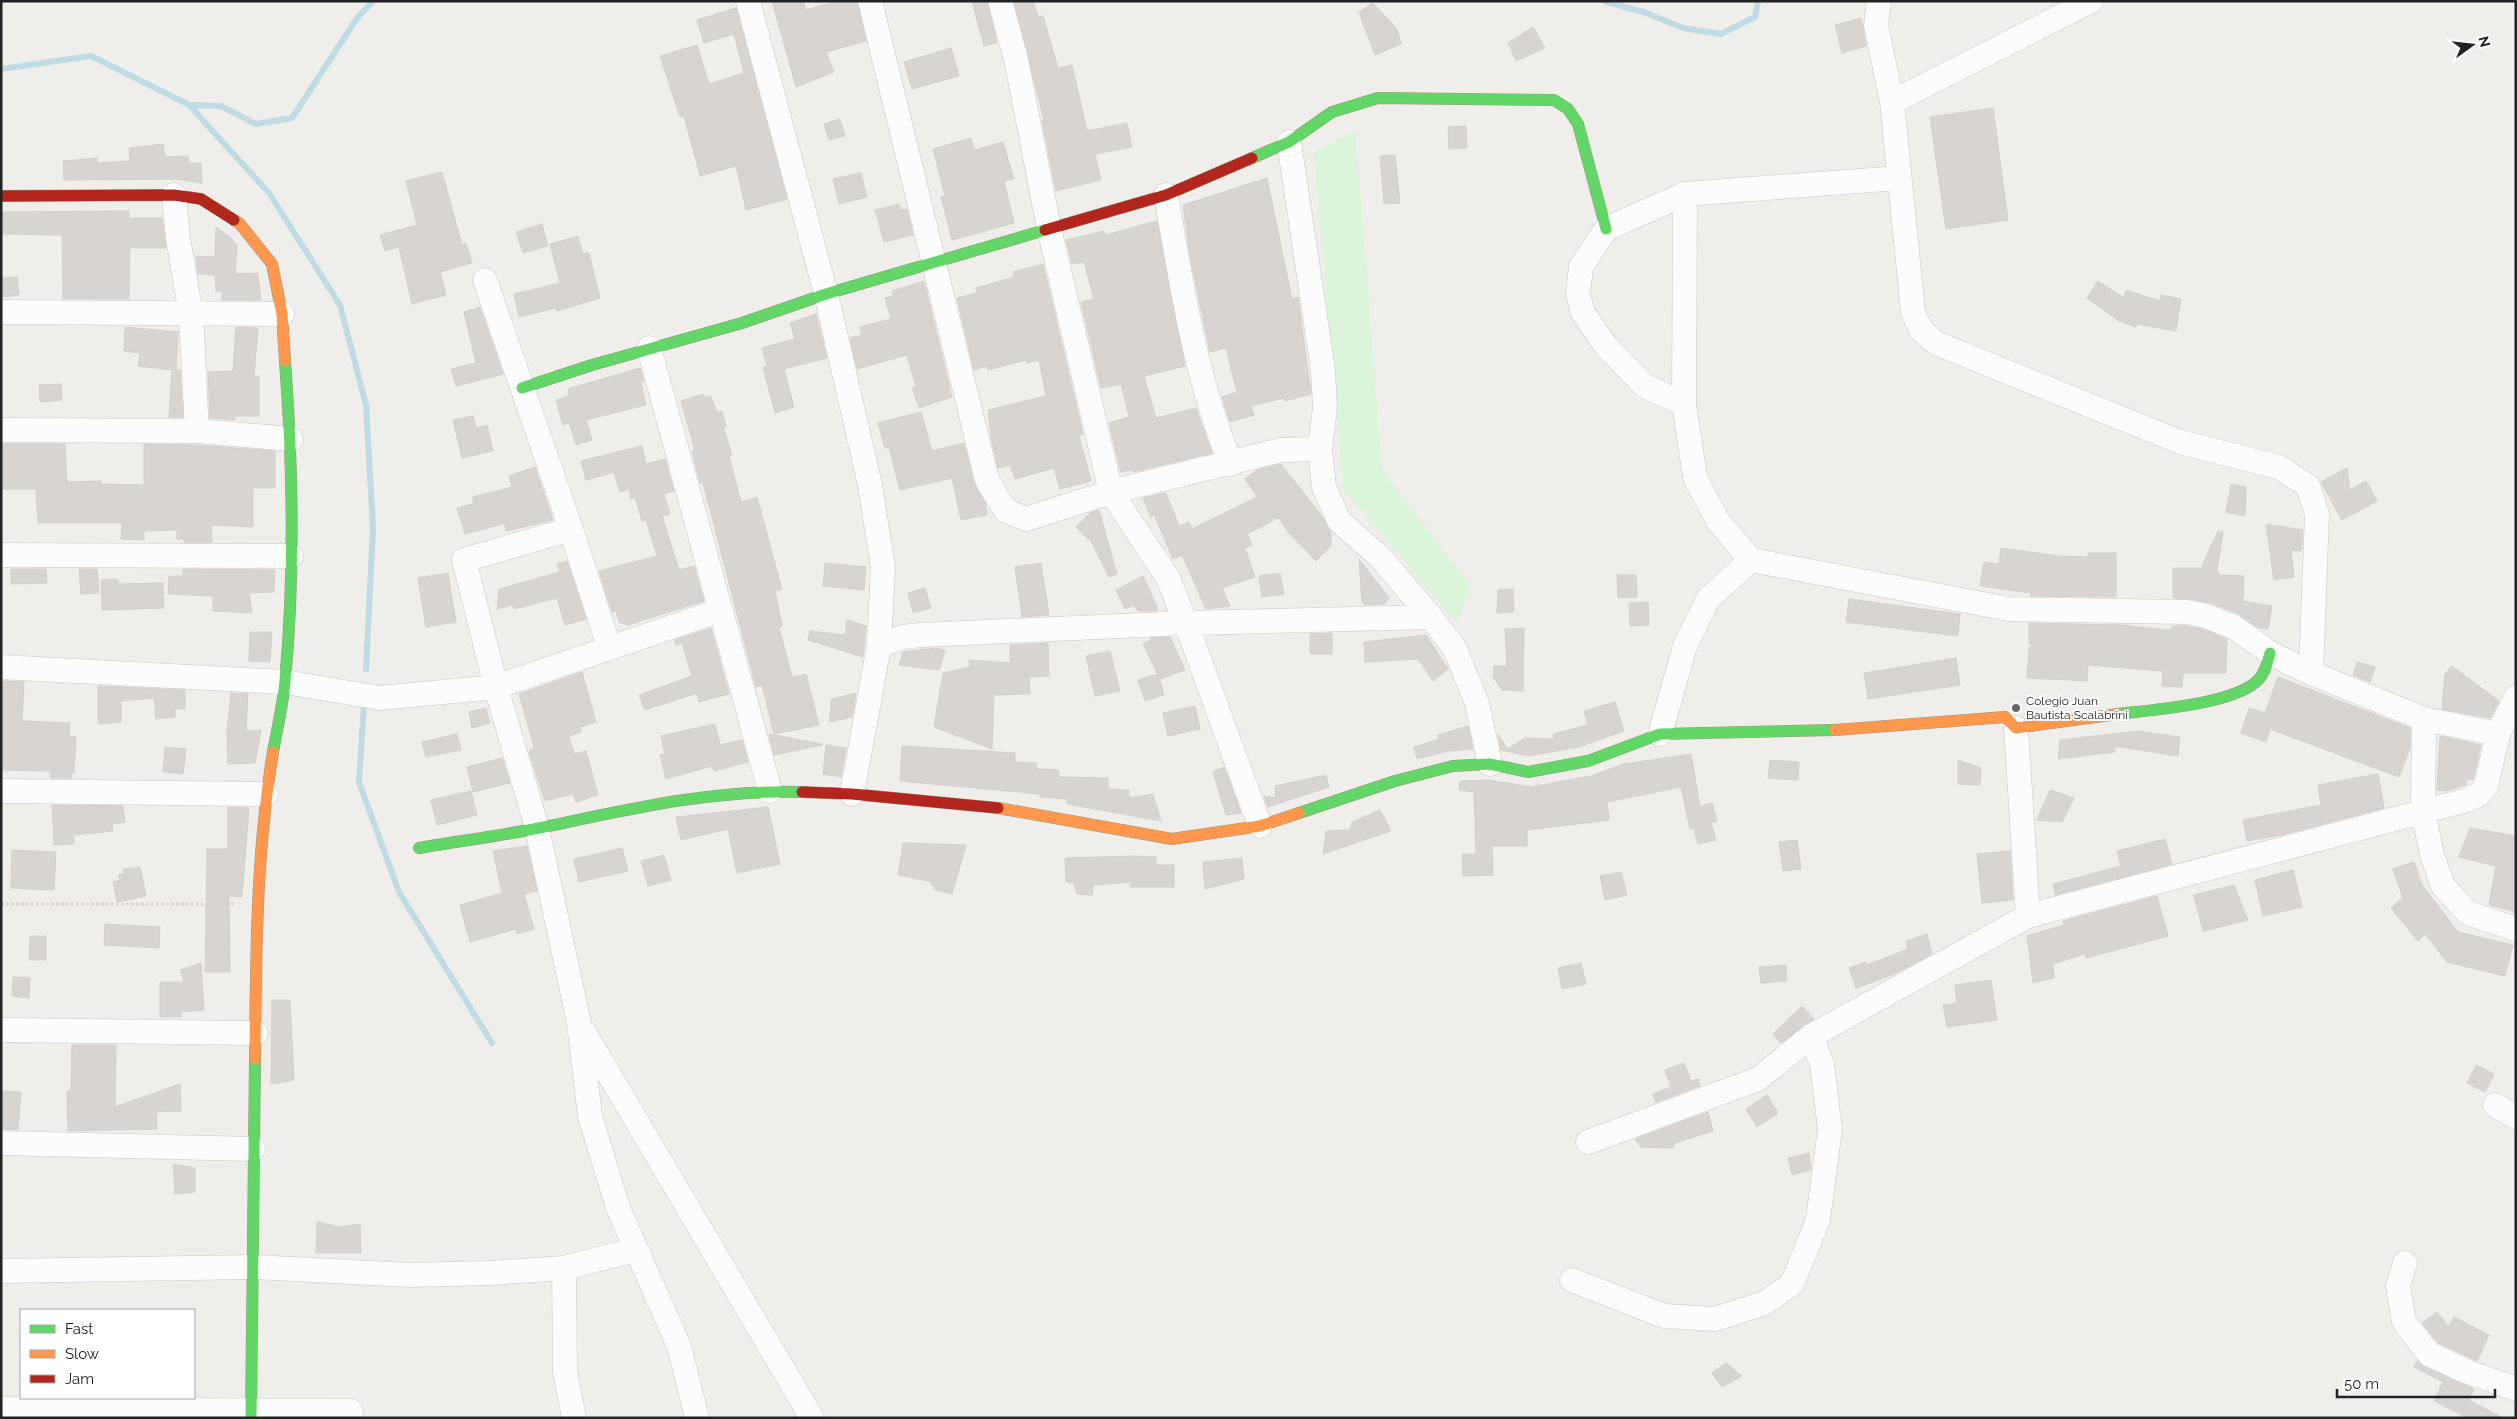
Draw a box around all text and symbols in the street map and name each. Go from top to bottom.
north arrow [2447,20,2497,70]
text: N [2475,34,2494,49]
place label: Colegio Juan Bautista Scalabrini [2026,694,2128,722]
marker: Colegio Juan Bautista Scalabrini [2010,702,2022,714]
legend [20,1309,195,1399]
text: Fast [65,1320,93,1338]
text: Slow [65,1345,99,1363]
scale bar [2337,1366,2494,1398]
text: Jam [65,1370,94,1388]
text: 50 m [2344,1375,2379,1393]

